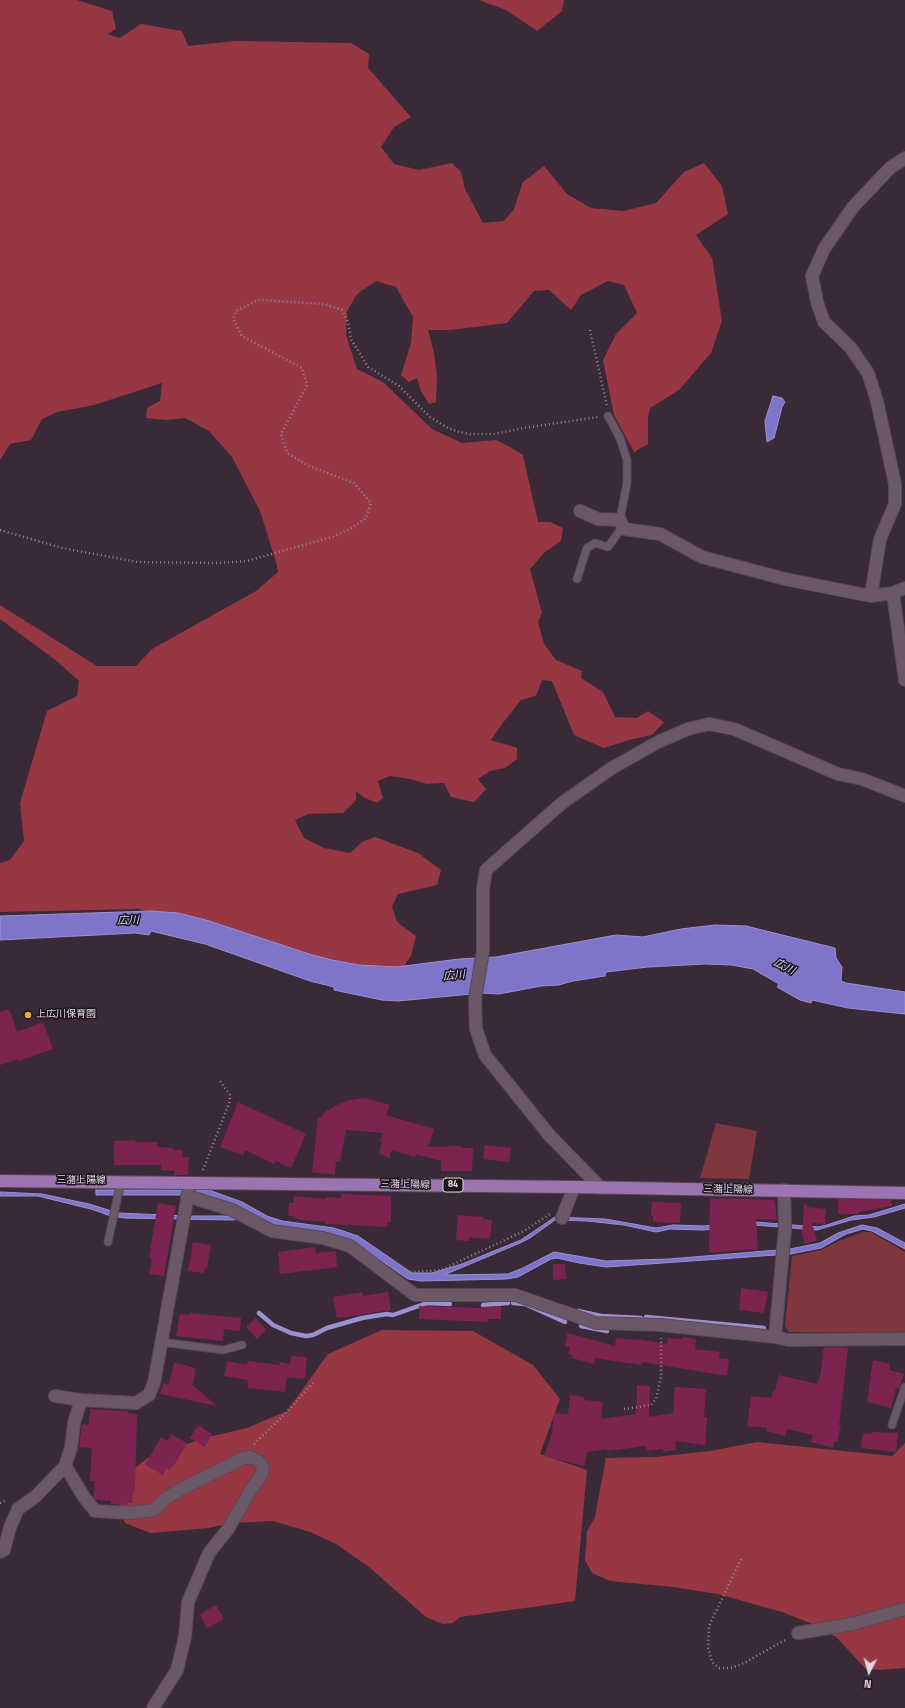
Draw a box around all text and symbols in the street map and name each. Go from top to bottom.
water label: 広川 [117,914,139,928]
water label: 広川 [771,956,797,978]
water label: 広川 [442,968,466,984]
place label: 上広川保育園 [36,1009,96,1021]
marker: 上広川保育園 [23,1010,33,1020]
street label: 三潴上陽線 [56,1175,106,1187]
road number: 84 [443,1178,463,1192]
street label: 三潴上陽線 [380,1179,430,1191]
street label: 三潴上陽線 [703,1184,753,1196]
north arrow [849,1652,889,1692]
text: N [863,1676,872,1692]

